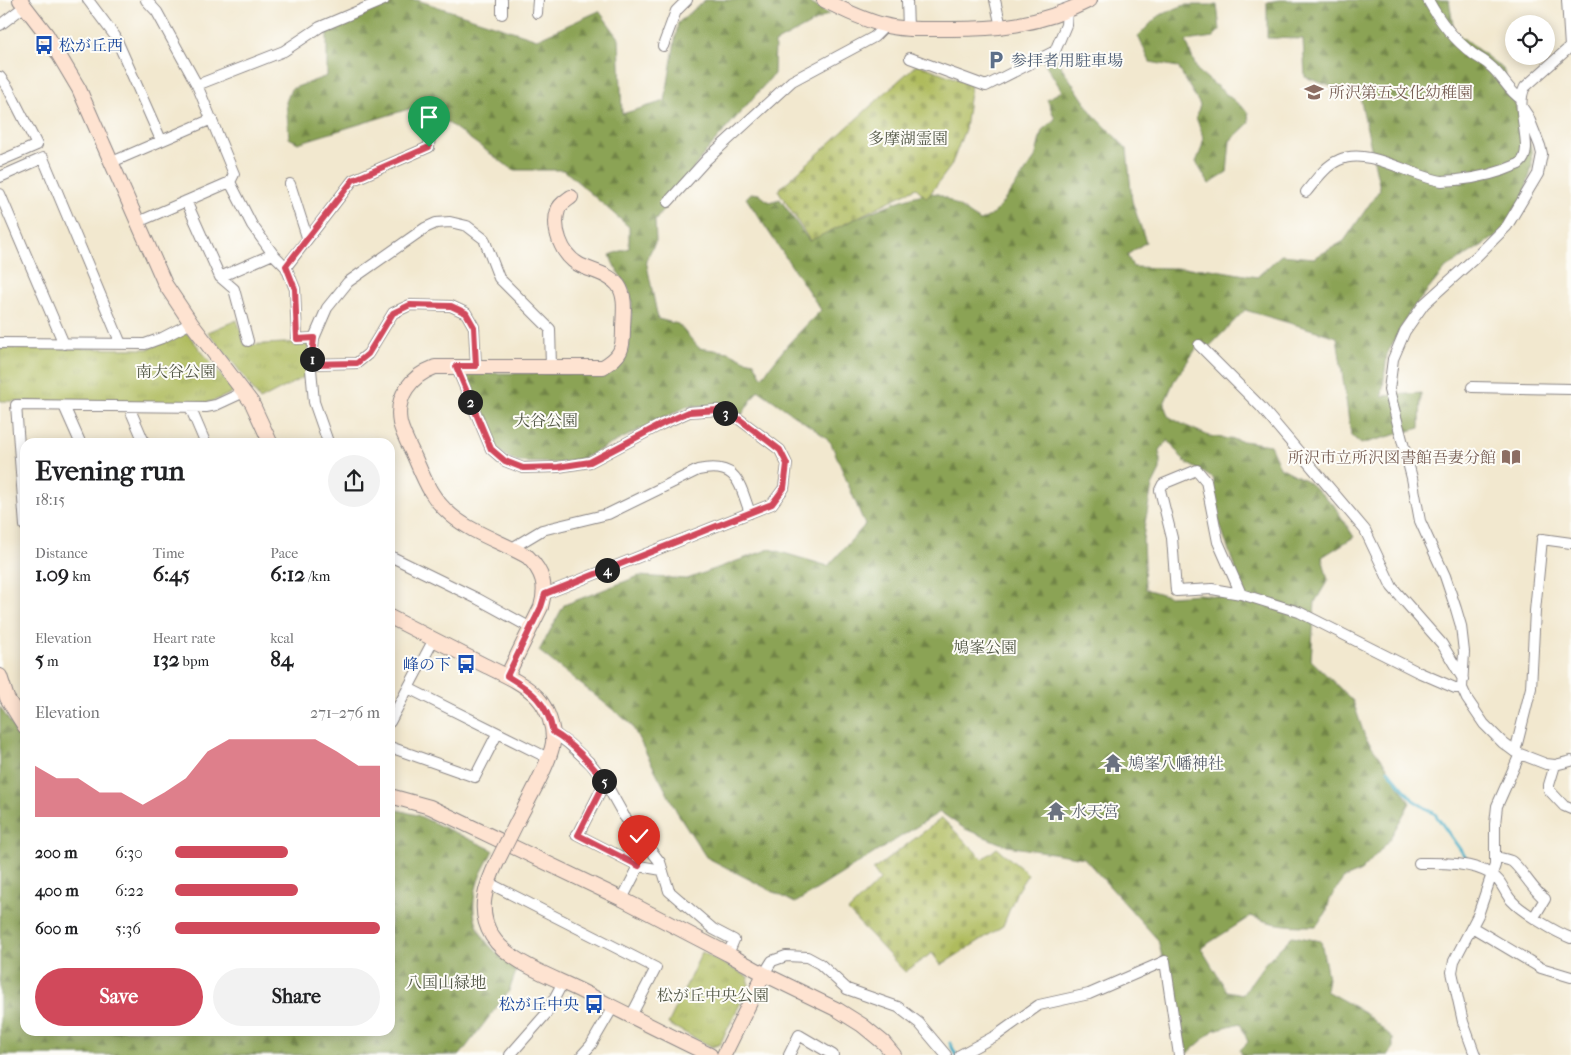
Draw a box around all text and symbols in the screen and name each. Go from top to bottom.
map controls [1505,15,1555,65]
button: locate [1505,15,1555,65]
bus stop icon: 松が丘西 [33,34,55,56]
place label: 松が丘西 [59,36,123,55]
parking icon: 参拝者用駐車場 [985,49,1007,71]
place label: 参拝者用駐車場 [1011,51,1123,70]
school or university icon: 所沢第五文化幼稚園 [1303,81,1325,103]
place label: 所沢第五文化幼稚園 [1329,83,1473,102]
pin [408,96,450,147]
icon: arrive [415,103,443,131]
park label: 多摩湖霊園 [868,129,948,148]
pin: 1 [300,346,324,372]
text: 1 [310,351,315,368]
park label: 南大谷公園 [136,362,216,381]
pin: 2 [458,390,482,414]
text: 2 [467,394,474,411]
pin: 3 [712,400,738,426]
text: 3 [723,405,728,422]
park label: 大谷公園 [514,411,578,430]
library icon: 所沢市立所沢図書館吾妻分館 [1500,446,1522,468]
place label: 所沢市立所沢図書館吾妻分館 [1288,448,1496,467]
text: Evening run [35,454,185,487]
button: share [328,455,380,507]
text: 18:15 [35,490,65,509]
text: Distance [35,545,88,562]
text: Time [153,545,184,562]
text: Pace [270,545,298,562]
pin: 4 [594,558,620,582]
text: 1.09 [35,562,69,586]
text: 6:45 [153,562,190,586]
text: 6:12 [270,562,305,586]
text: 4 [603,562,612,579]
text: km [69,568,91,585]
text: /km [305,568,330,585]
text: Elevation [35,630,92,647]
text: Heart rate [153,630,215,647]
text: kcal [270,630,294,647]
park label: 鳩峯公園 [953,638,1017,657]
text: 5 [35,647,44,671]
text: 132 [153,647,180,671]
text: 84 [270,647,293,671]
text: m [44,653,59,670]
text: bpm [180,653,209,670]
bus stop icon: 峰の下 [455,653,477,675]
place label: 峰の下 [403,655,451,674]
text: Elevation [35,703,100,722]
text: 271–276 m [310,703,380,722]
temple icon: 鳩峯八幡神社 [1102,752,1124,774]
place label: 鳩峯八幡神社 [1128,754,1224,773]
pin: 5 [592,768,616,794]
text: 5 [601,773,608,790]
temple icon: 水天宮 [1045,800,1067,822]
place label: 水天宮 [1071,802,1119,821]
pin [618,815,660,866]
icon: check [625,822,653,850]
text: 200 m [35,843,78,862]
text: 6:30 [115,843,143,862]
text: 400 m [35,881,79,900]
text: 6:22 [115,881,144,900]
text: 600 m [35,919,78,938]
text: 5:36 [115,919,141,938]
button: Save [35,968,203,1026]
button: Share [213,968,380,1026]
park label: 八国山緑地 [406,973,486,992]
park label: 松が丘中央公園 [657,986,769,1005]
bus stop icon: 松が丘中央 [583,993,605,1015]
place label: 松が丘中央 [499,995,579,1014]

